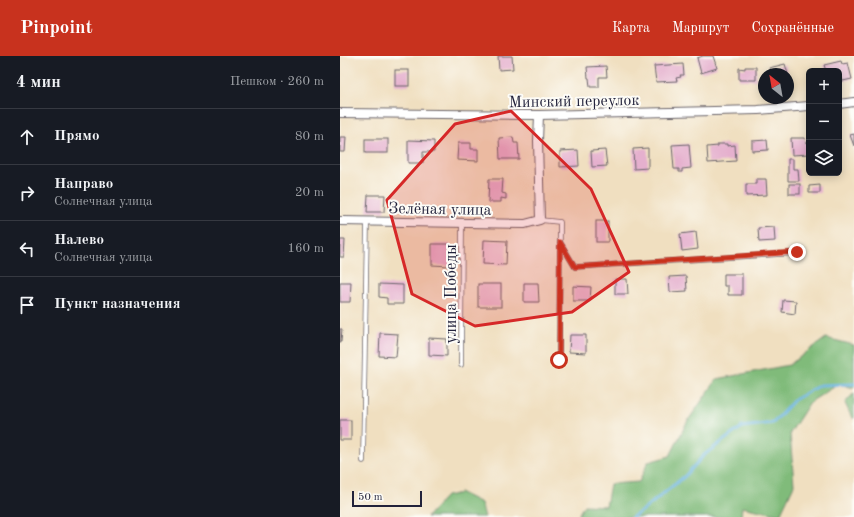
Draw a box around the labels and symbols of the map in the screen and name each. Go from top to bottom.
north arrow [758,68,794,104]
street label: Минский переулок [508,93,640,111]
street label: Зелёная улица [388,201,492,219]
route end [788,243,806,261]
street label: улица Победы [444,244,460,344]
route start [550,351,568,369]
scale bar [352,489,422,508]

